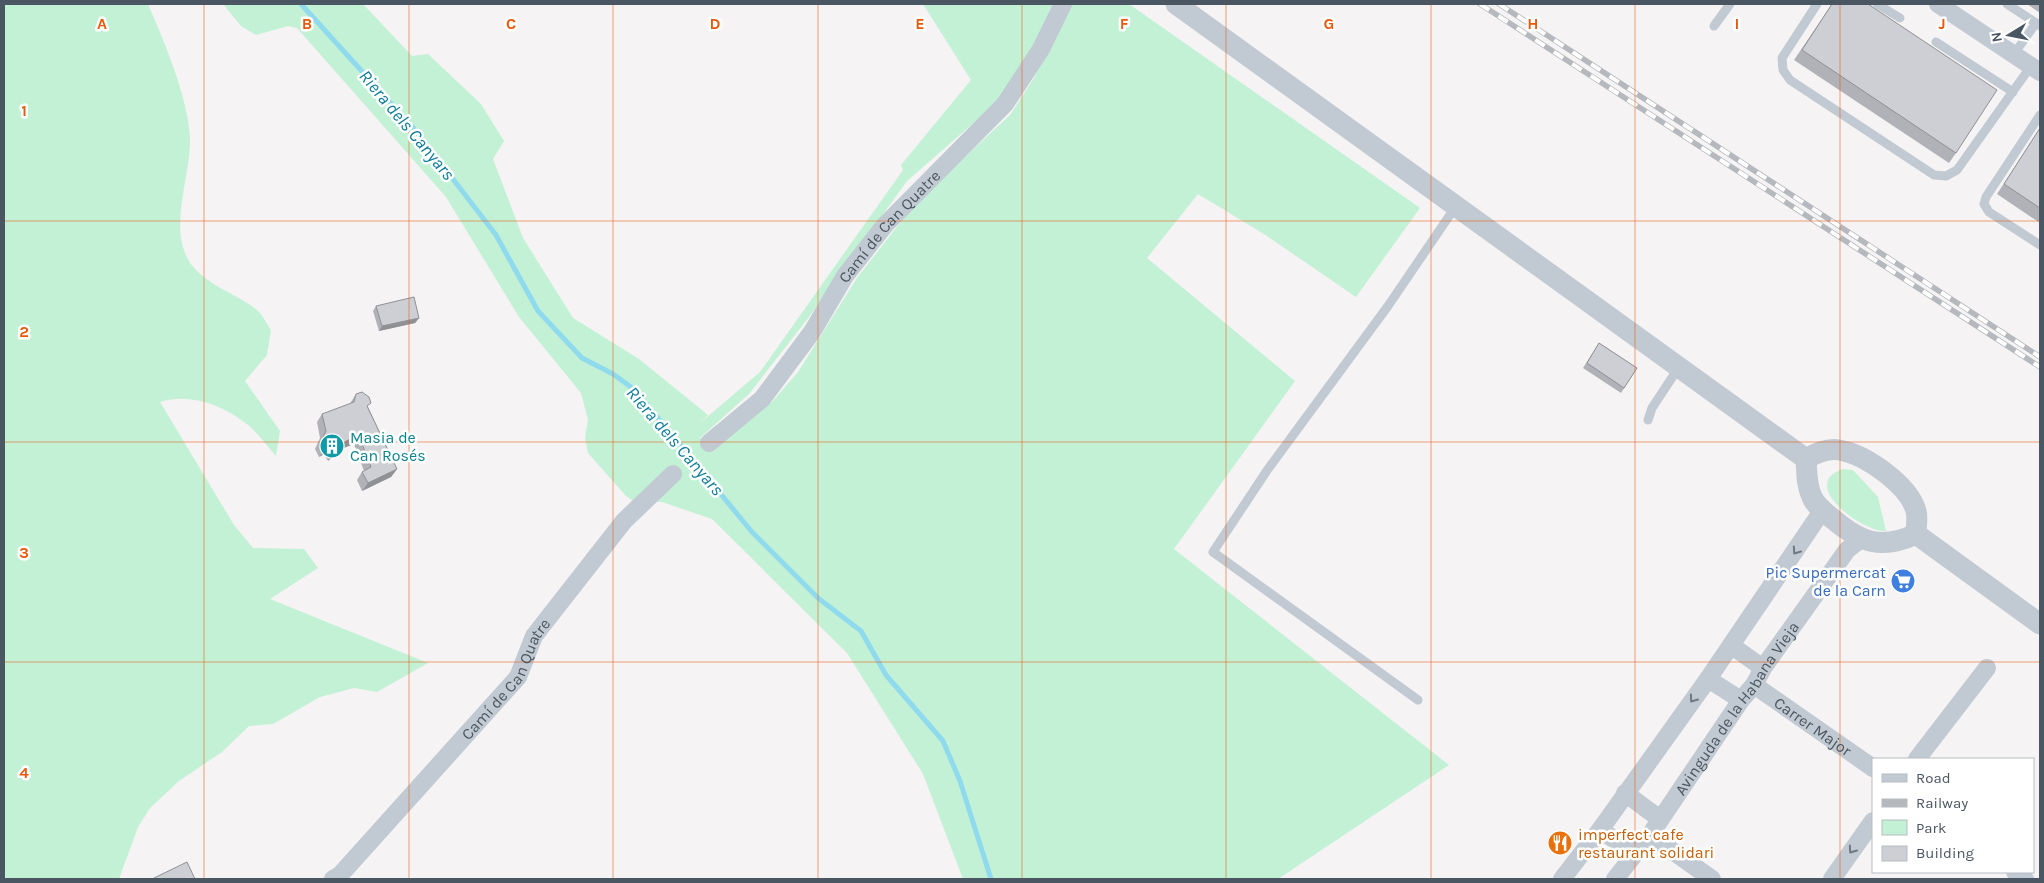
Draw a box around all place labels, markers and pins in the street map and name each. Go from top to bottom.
place label: Masia de Can Rosés [350,428,426,465]
building icon: Masia de Can Rosés [319,433,345,459]
place label: Pic Supermercat de la Carn [1766,563,1886,600]
supermarket icon: Pic Supermercat de la Carn [1890,568,1916,594]
place label: imperfect cafe restaurant solidari [1578,825,1714,862]
restaurant icon: imperfect cafe restaurant solidari [1547,830,1573,856]

